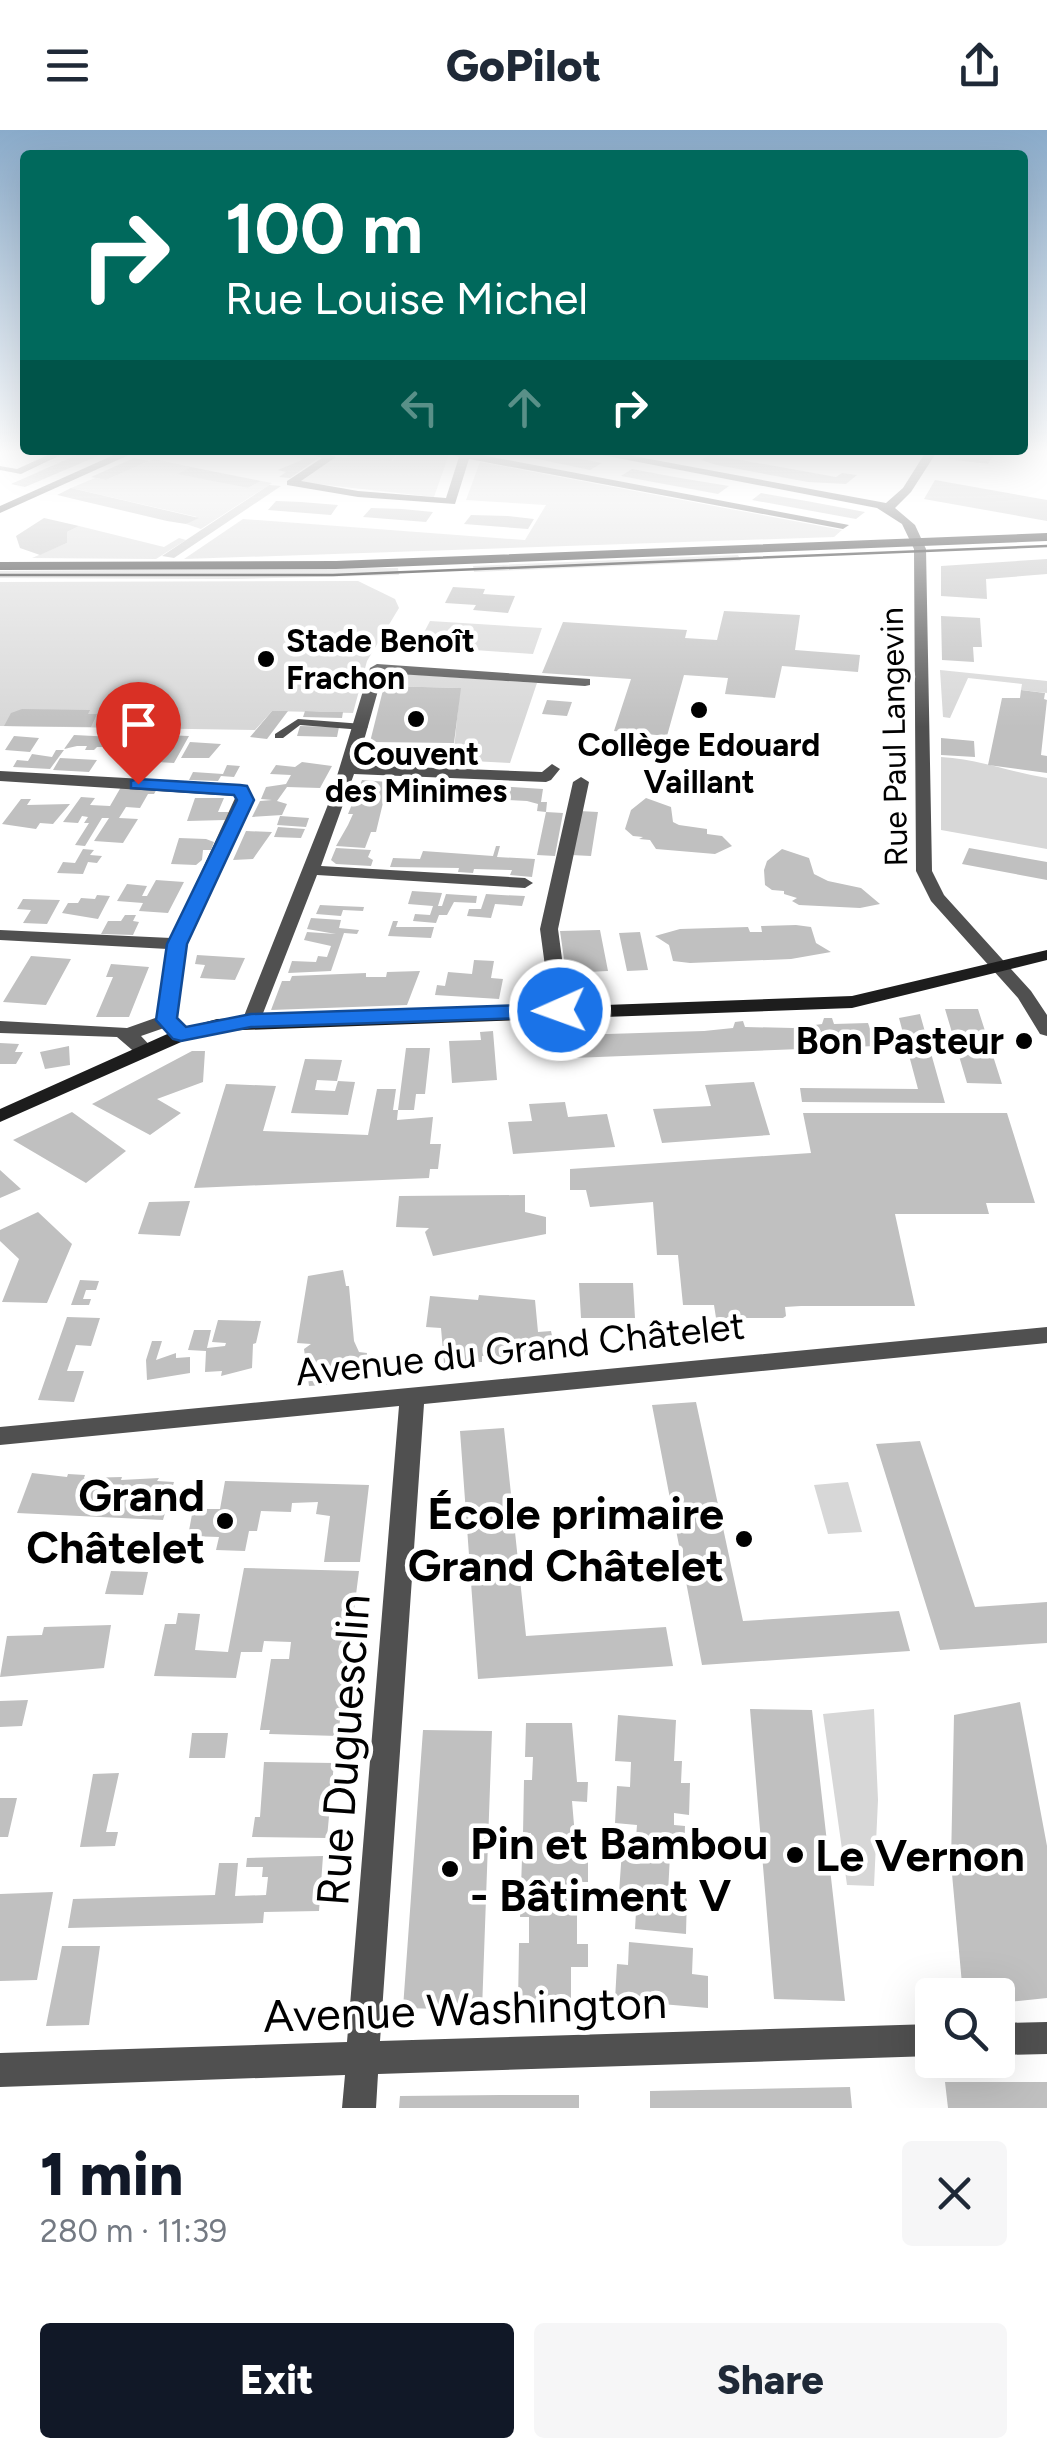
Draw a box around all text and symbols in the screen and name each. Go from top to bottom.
icon: menu [40,38,95,93]
text: GoPilot [446,38,601,92]
icon: share [952,38,1007,93]
text: 100 m [225,186,423,271]
icon: right [60,190,190,320]
text: Rue Louise Michel [225,271,588,325]
icon: left [392,380,447,435]
icon: ahead [497,380,552,435]
icon: right [602,380,657,435]
street label: Rue Paul Langevin [873,607,915,867]
place label: Stade Benoît Frachon [286,622,475,697]
marker: Stade Benoît Frachon [255,648,277,670]
pin [96,682,181,785]
icon: arrive [111,697,166,752]
marker: Collège Edouard Vaillant [688,699,710,721]
marker: Couvent des Minimes [405,708,427,730]
place label: Collège Edouard Vaillant [578,726,820,801]
place label: Couvent des Minimes [325,735,507,810]
position arrow [508,958,612,1062]
place label: Bon Pasteur [796,1018,1004,1064]
marker: Bon Pasteur [1013,1030,1035,1052]
street label: Avenue du Grand Châtelet [293,1303,747,1395]
place label: Grand Châtelet [26,1468,205,1574]
place label: École primaire Grand Châtelet [408,1486,724,1592]
marker: Grand Châtelet [214,1510,236,1532]
marker: École primaire Grand Châtelet [733,1528,755,1550]
street label: Rue Duguesclin [305,1593,381,1907]
place label: Pin et Bambou - Bâtiment V [470,1816,768,1922]
place label: Le Vernon [815,1828,1025,1882]
marker: Le Vernon [784,1844,806,1866]
marker: Pin et Bambou - Bâtiment V [439,1858,461,1880]
street label: Avenue Washington [262,1975,668,2043]
map controls [915,1978,1015,2078]
button: search [915,1978,1015,2078]
text: 1 min [40,2138,183,2210]
button: close [902,2141,1007,2246]
text: 280 m · 11:39 [40,2212,227,2250]
button: Exit [40,2323,514,2438]
button: Share [534,2323,1007,2438]

